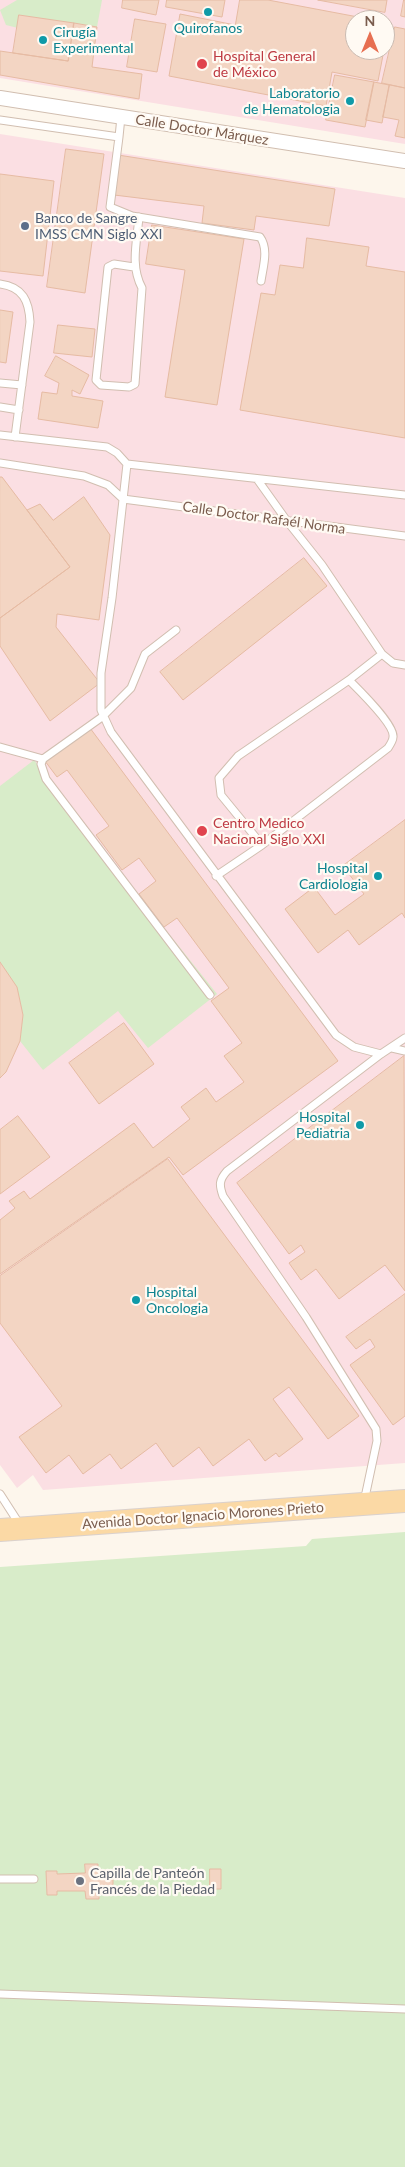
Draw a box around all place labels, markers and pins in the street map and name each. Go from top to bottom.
marker: Quirofanos [202,6,214,18]
place label: Quirofanos [174,20,242,36]
place label: Cirugía Experimental [53,24,134,56]
marker: Cirugía Experimental [37,34,49,46]
place label: Hospital General de México [213,48,316,80]
marker: Hospital General de México [195,57,209,71]
place label: Laboratorio de Hematologia [243,85,340,118]
marker: Laboratorio de Hematologia [344,95,356,107]
place label: Banco de Sangre IMSS CMN Siglo XXI [35,210,162,242]
marker: Banco de Sangre IMSS CMN Siglo XXI [19,220,31,232]
place label: Centro Medico Nacional Siglo XXI [213,815,325,848]
marker: Centro Medico Nacional Siglo XXI [195,824,209,838]
place label: Hospital Cardiologia [299,860,368,892]
marker: Hospital Cardiologia [372,870,384,882]
place label: Hospital Pediatria [296,1109,350,1142]
marker: Hospital Pediatria [354,1119,366,1131]
place label: Hospital Oncologia [146,1284,208,1316]
marker: Hospital Oncologia [130,1294,142,1306]
place label: Capilla de Panteón Francés de la Piedad [90,1865,215,1898]
marker: Capilla de Panteón Francés de la Piedad [74,1875,86,1887]

